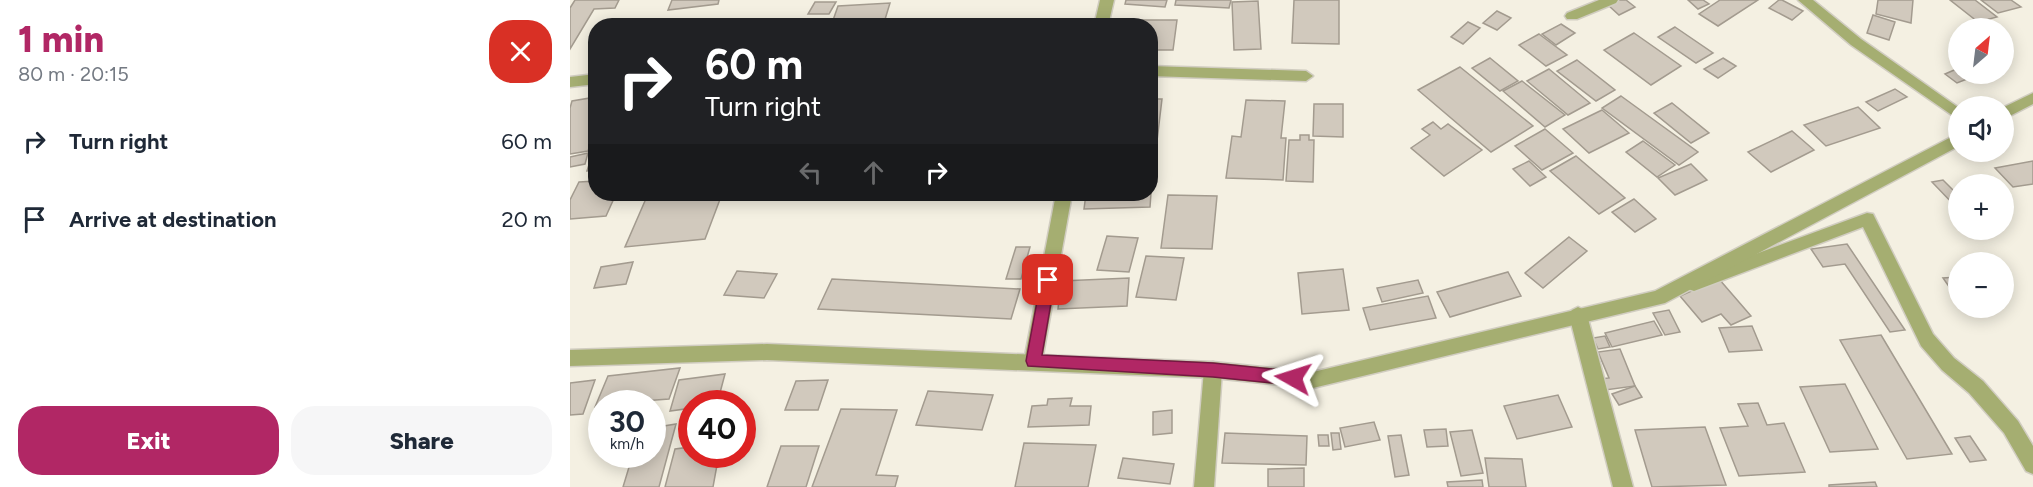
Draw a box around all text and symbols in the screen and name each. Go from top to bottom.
text: 1 min [18,18,104,61]
north arrow [1948,18,2014,84]
map controls [1948,18,2014,318]
button: close [489,20,552,83]
text: 60 m [705,39,803,90]
icon: right [606,42,684,120]
text: 80 m · 20:15 [18,62,129,86]
text: Turn right [705,90,821,123]
button: sound [1948,96,2014,162]
icon: right [18,125,51,158]
text: Turn right [69,128,168,155]
text: 60 m [501,128,552,155]
icon: left [794,156,827,189]
icon: ahead [857,156,890,189]
icon: right [920,156,953,189]
button: + [1948,174,2014,240]
icon: arrive [18,203,51,236]
text: Arrive at destination [69,206,277,233]
text: 20 m [501,206,552,233]
button: − [1948,252,2014,318]
pin [1022,254,1073,305]
icon: arrive [1031,263,1064,296]
position arrow [1261,346,1325,410]
speed limit sign: 40 [678,390,756,468]
text: 30 [609,403,645,440]
button: Exit [18,406,279,475]
button: Share [291,406,552,475]
text: km/h [610,435,644,453]

